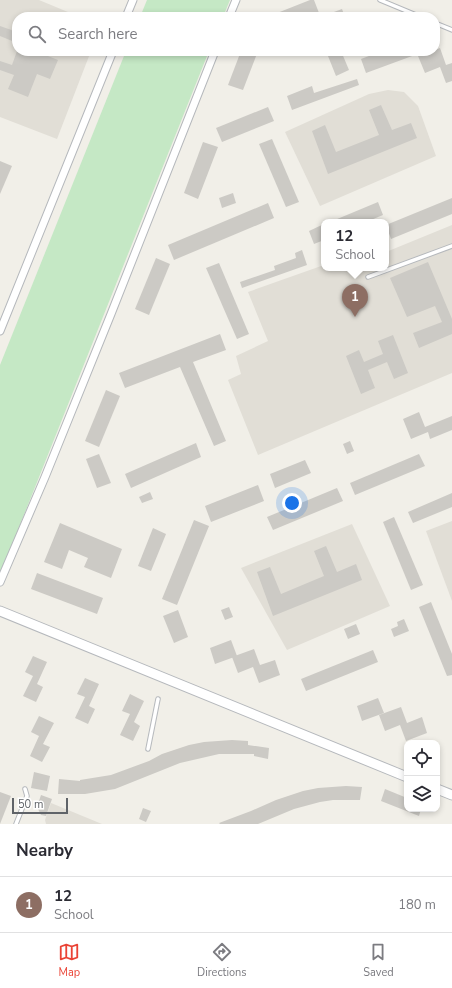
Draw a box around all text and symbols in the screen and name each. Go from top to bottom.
search box [12,12,440,56]
icon: search [26,23,48,45]
text: Search here [58,24,138,44]
popup [321,219,389,271]
text: 12 [335,226,353,246]
text: School [335,246,375,264]
pin: 1 [342,284,368,317]
your location [282,493,302,513]
map controls [404,740,440,812]
button: locate [404,740,440,776]
button: layers [404,776,440,812]
scale bar [12,796,68,815]
text: 50 m [18,797,43,812]
text: Nearby [16,839,73,862]
text: 12 [54,886,72,906]
text: 1 [25,896,33,914]
text: 180 m [398,896,436,914]
text: School [54,906,94,924]
tab: Map [58,941,80,980]
tab: Directions [197,941,247,980]
tab: Saved [363,941,394,980]

